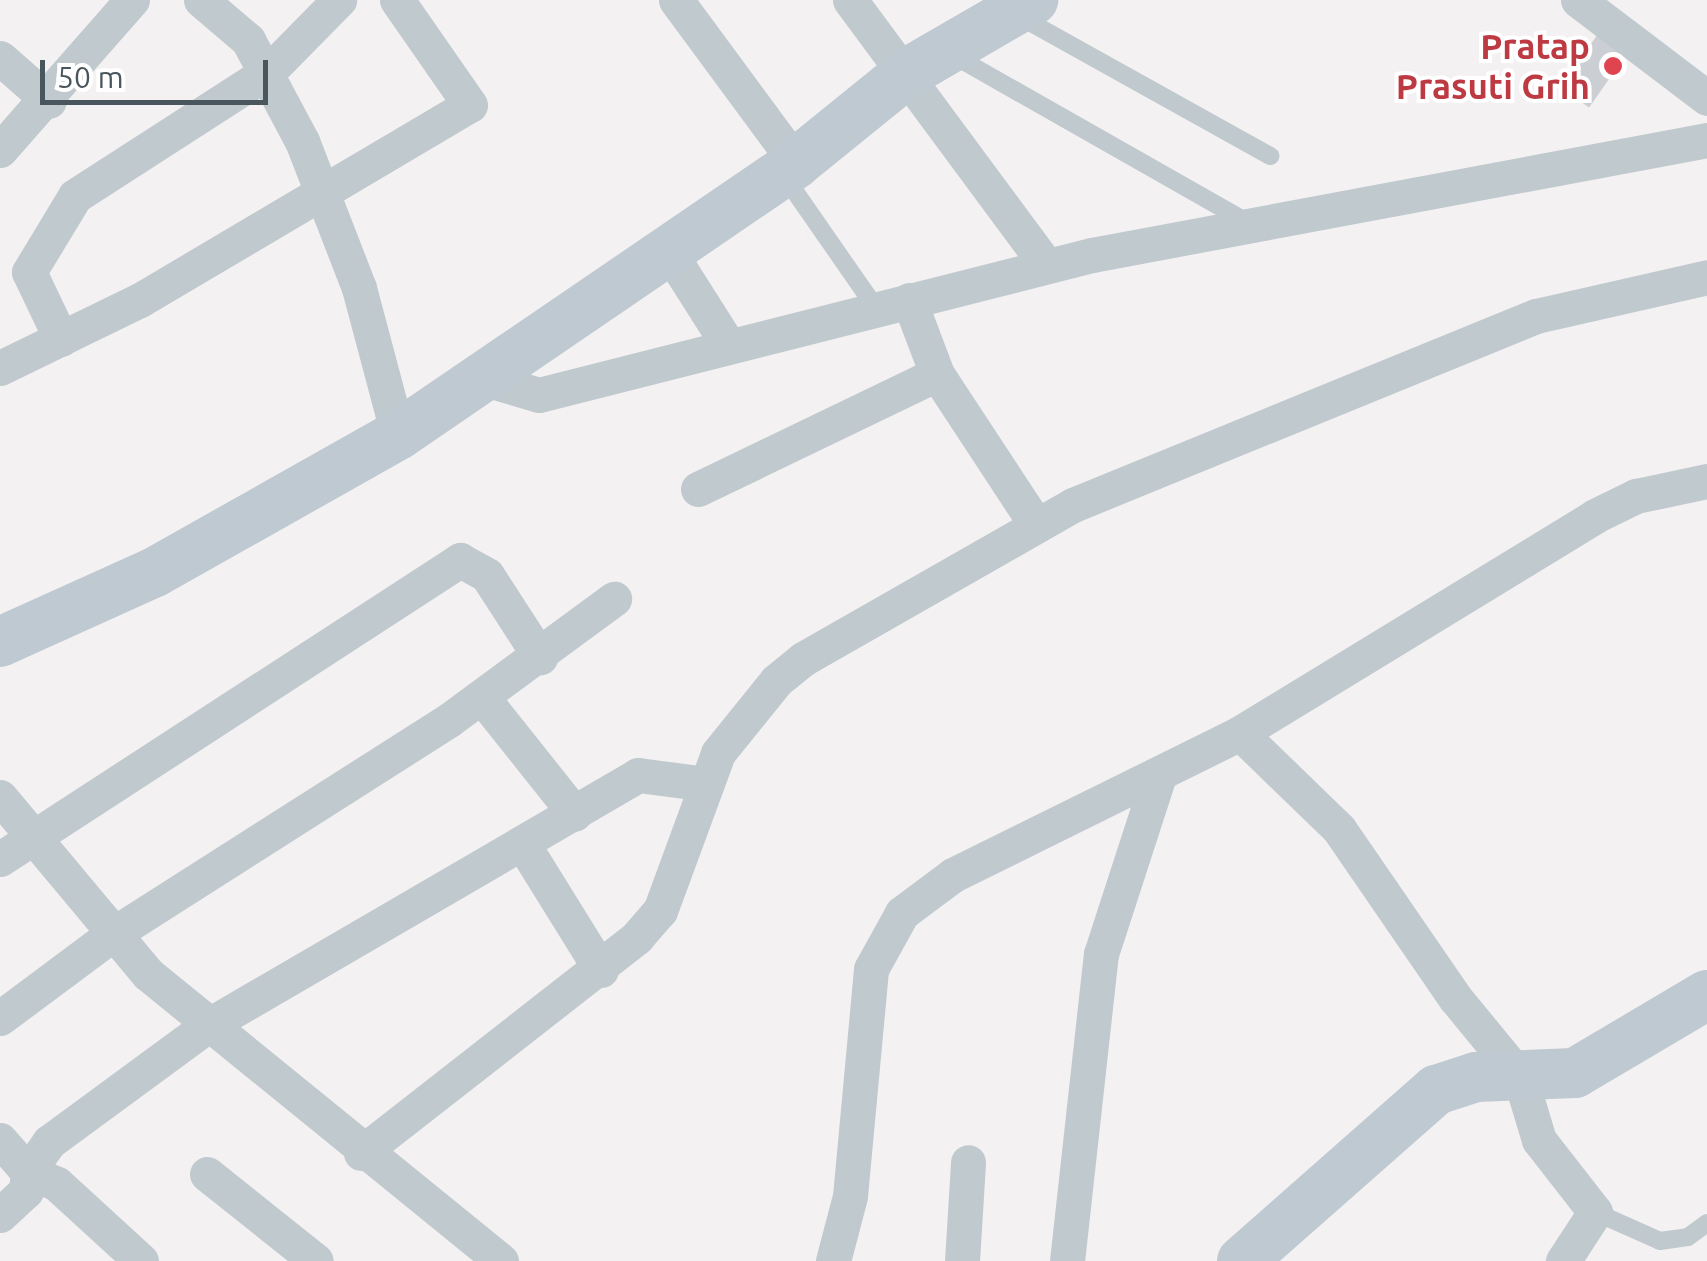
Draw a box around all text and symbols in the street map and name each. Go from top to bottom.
place label: Pratap Prasuti Grih [1396,25,1590,107]
scale bar [45,40,272,102]
marker: Pratap Prasuti Grih [1600,53,1626,79]
text: 50 m [57,60,124,94]

